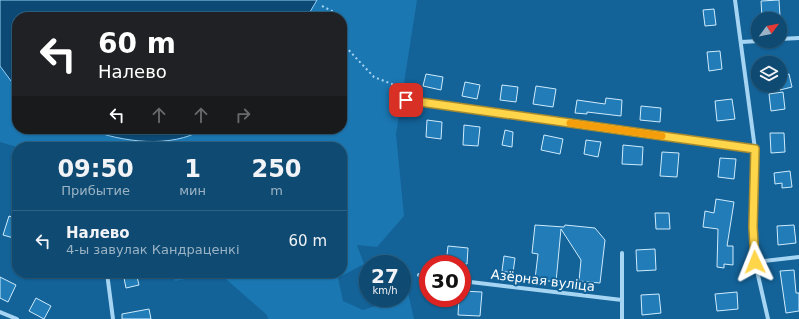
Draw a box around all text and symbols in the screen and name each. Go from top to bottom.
north arrow [751,12,787,48]
map controls [751,12,787,92]
text: 60 m [98,27,176,60]
icon: left [32,28,84,80]
button: layers [751,56,787,92]
text: Налево [98,61,167,82]
pin [389,83,423,117]
icon: arrive [395,89,417,111]
icon: left [106,104,128,126]
icon: ahead [148,104,170,126]
icon: ahead [190,104,212,126]
icon: right [232,104,254,126]
text: 09:50 [57,155,134,183]
text: 1 [184,155,201,183]
text: 250 [251,155,302,183]
text: Прибытие [61,183,130,198]
text: мин [179,183,206,198]
text: m [270,183,283,198]
text: Налево [66,224,130,242]
icon: left [32,230,54,252]
text: 60 m [289,232,327,250]
position arrow [734,241,776,283]
text: 4-ы завулак Кандраценкі [66,242,240,257]
speed limit sign: 30 [419,255,471,307]
text: 27 [371,264,399,288]
street label: Азёрная вуліца [490,267,596,294]
text: km/h [372,285,398,296]

